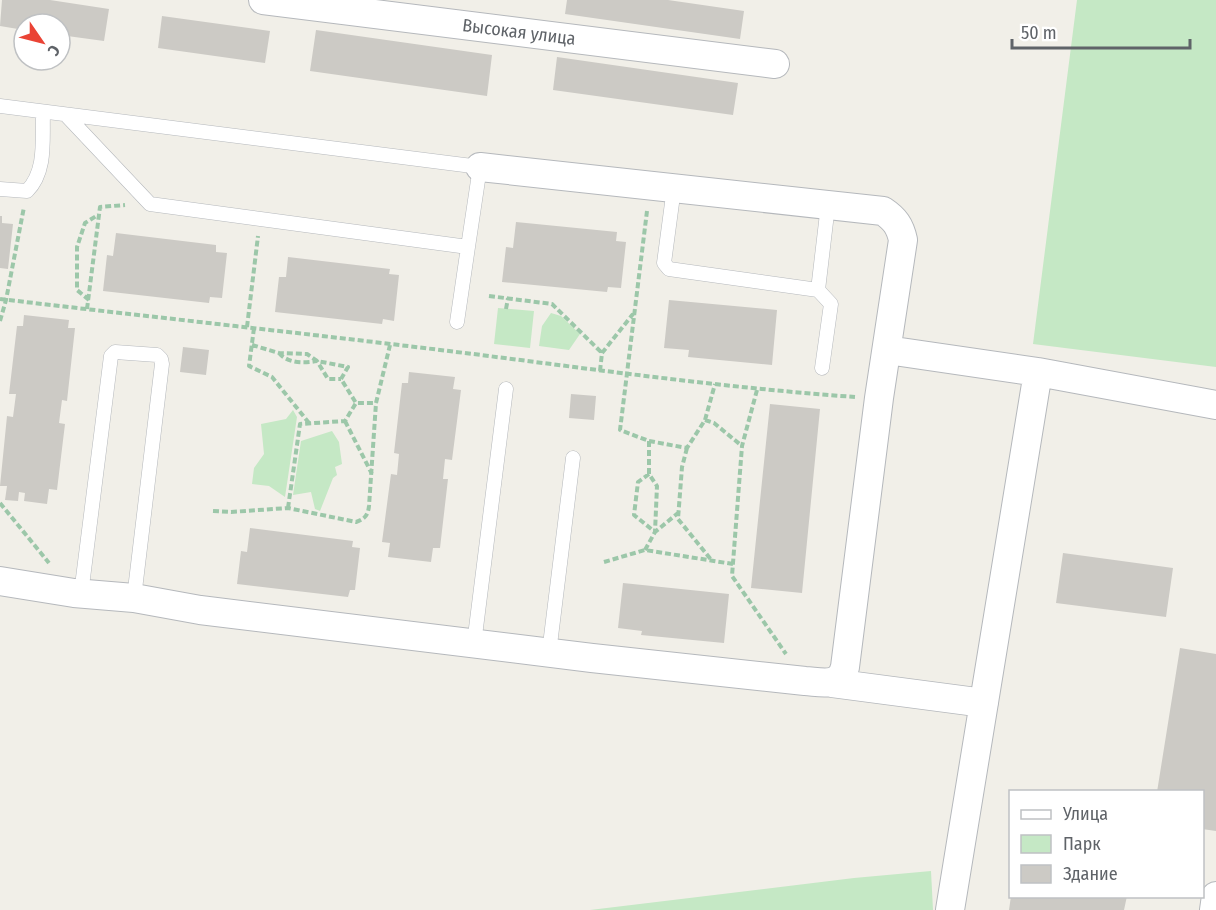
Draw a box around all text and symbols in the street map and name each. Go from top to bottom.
north arrow [12,12,72,72]
scale bar [1012,12,1190,50]
street label: Высокая улица [461,14,577,50]
text: 50 m [1021,22,1057,44]
text: С [43,41,64,60]
legend [1009,790,1204,898]
text: Улица [1062,803,1108,825]
text: Парк [1063,833,1101,855]
text: Здание [1063,863,1118,885]

